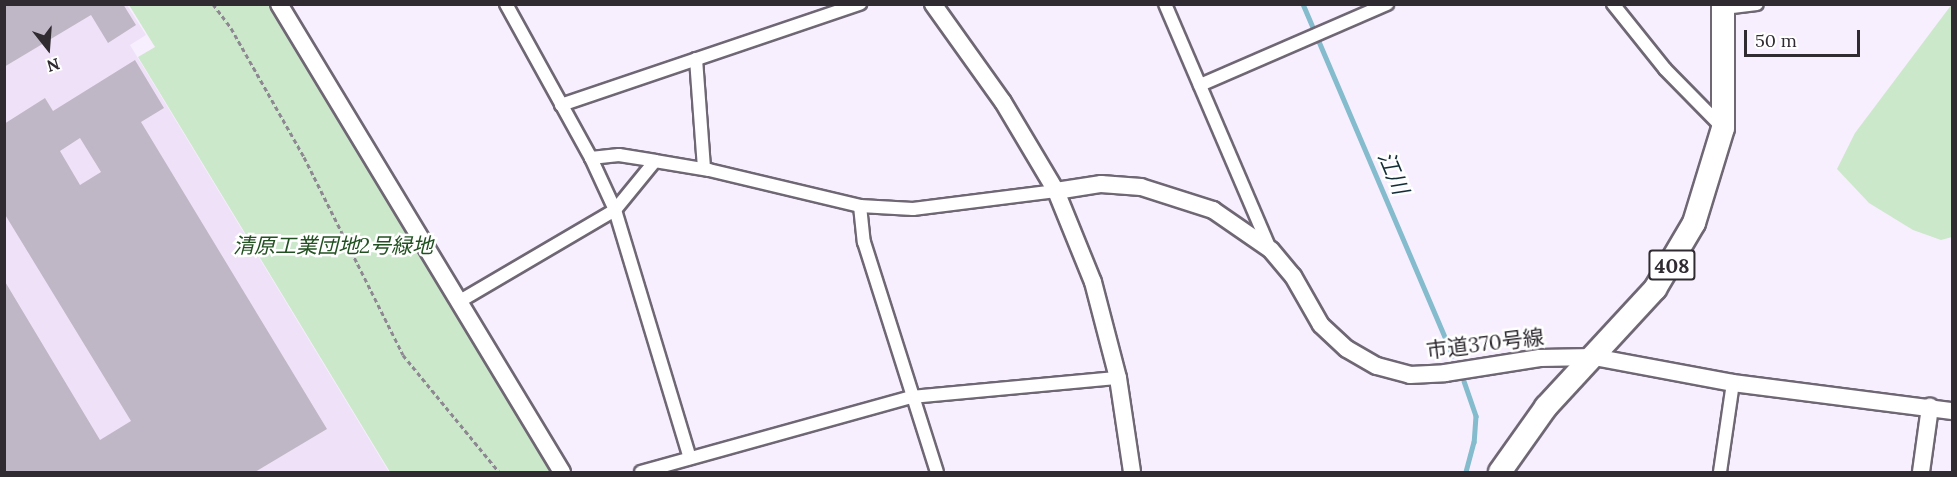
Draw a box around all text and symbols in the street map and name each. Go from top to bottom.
north arrow [18,18,78,78]
scale bar [1747,18,1862,56]
text: 50 m [1755,29,1797,52]
text: N [44,54,62,77]
water label: 江川 [1372,148,1414,198]
park label: 清原工業団地2号緑地 [233,233,433,259]
road number: 408 [1648,248,1696,282]
street label: 市道370号線 [1425,324,1545,364]

